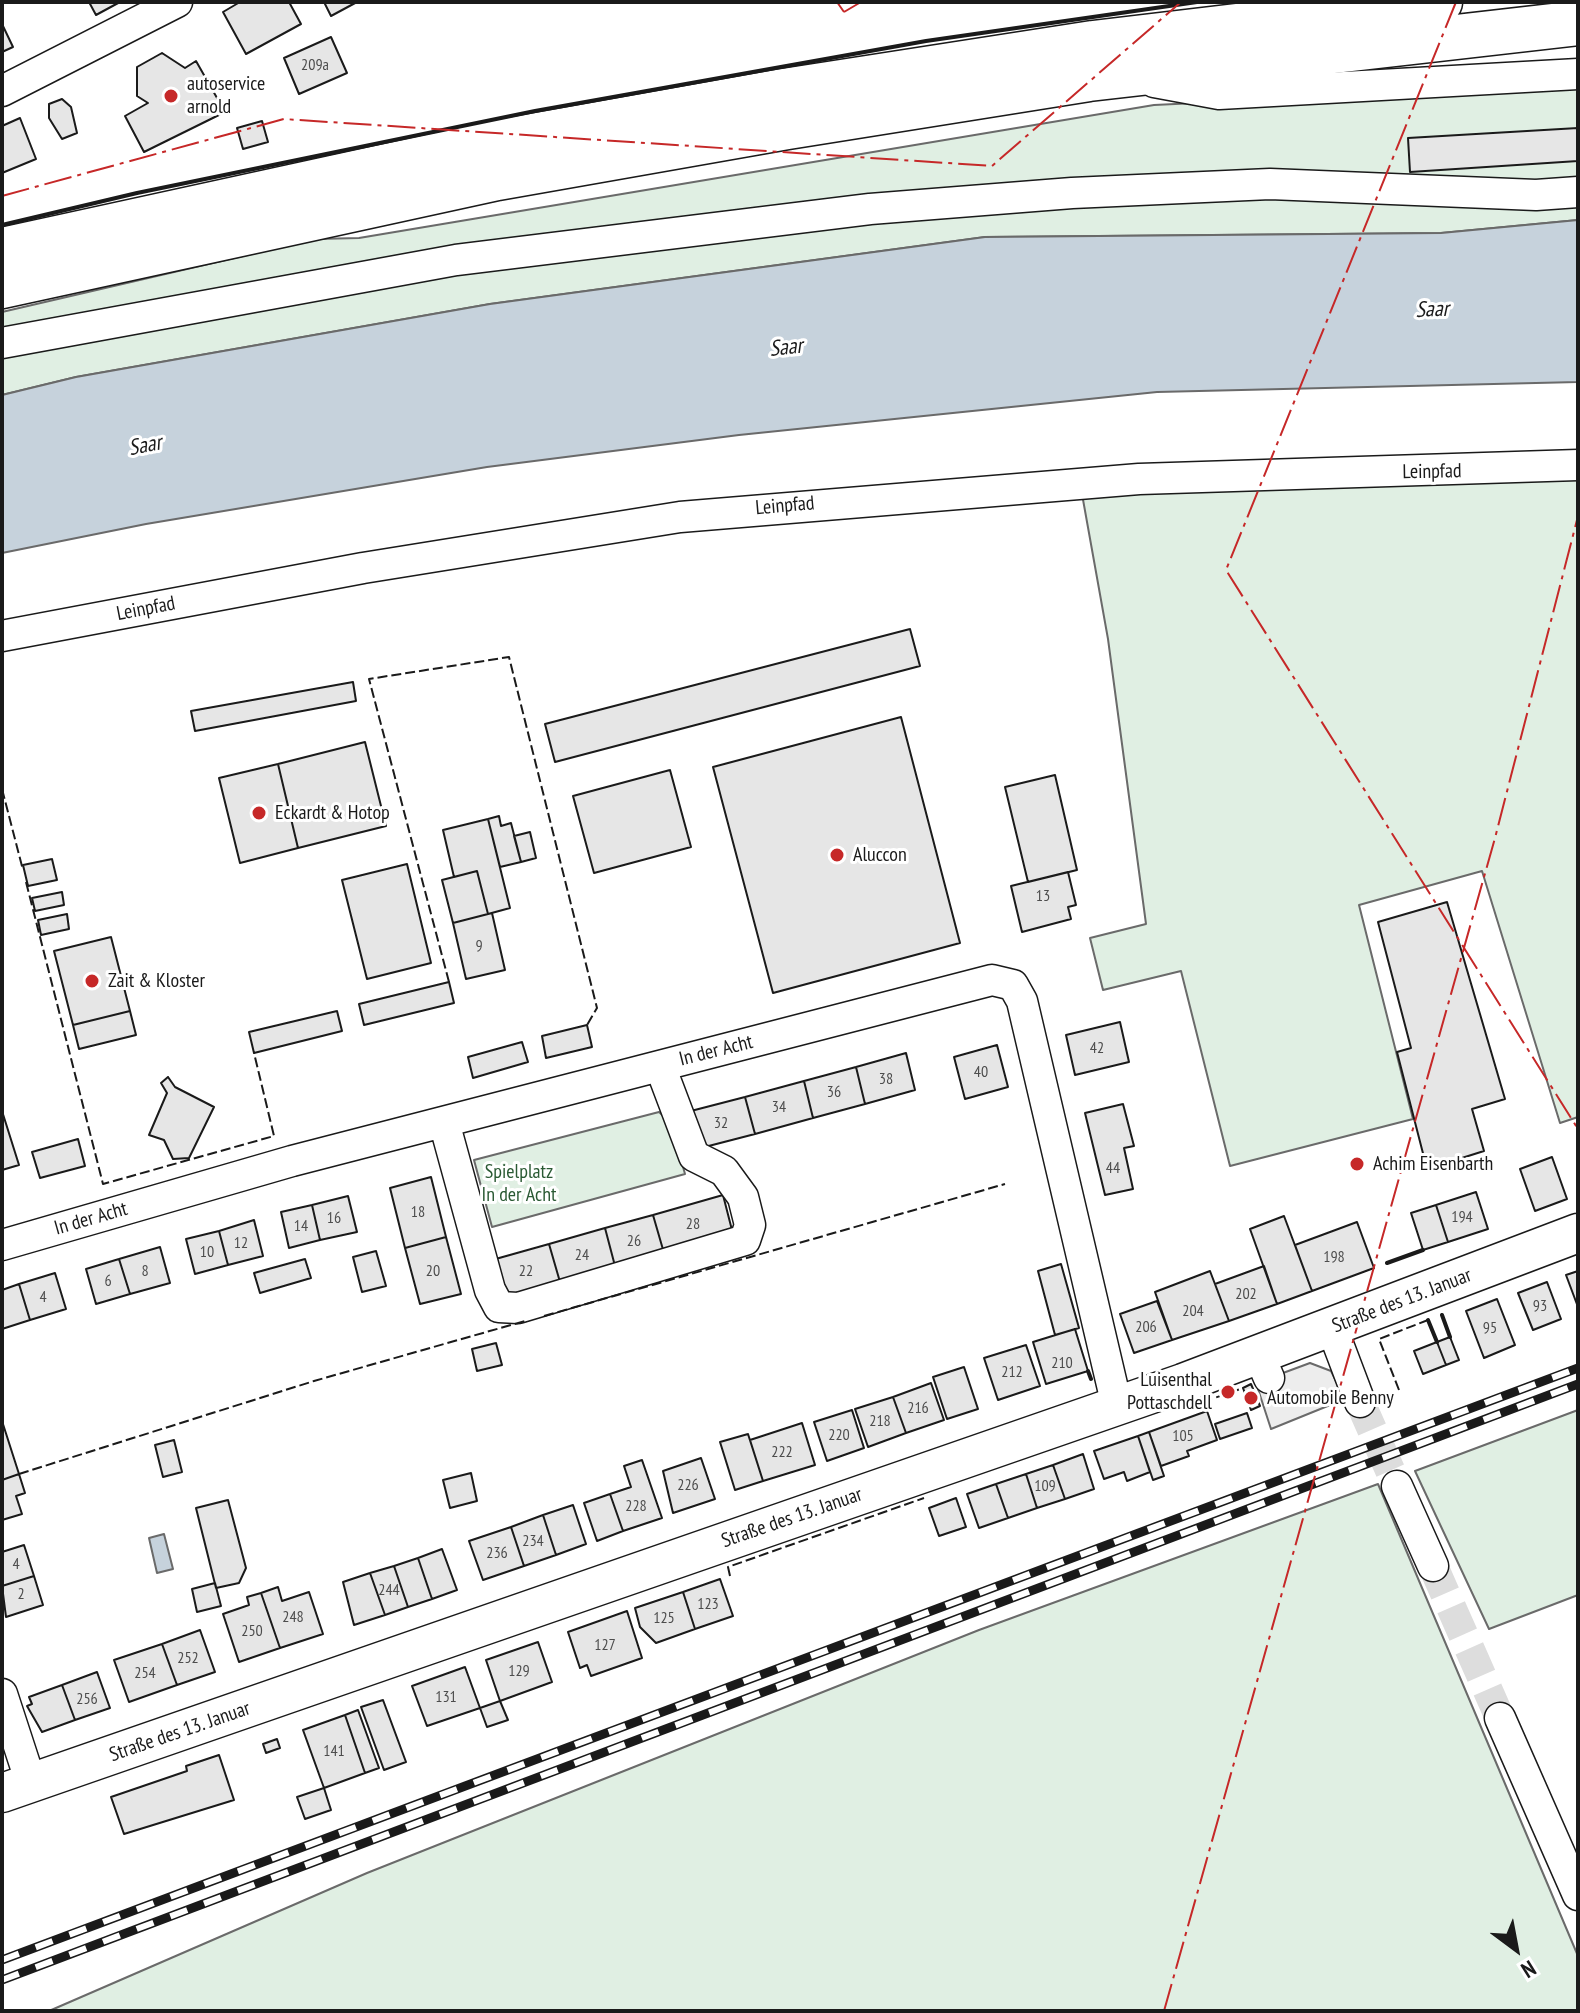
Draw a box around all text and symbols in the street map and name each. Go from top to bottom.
house number: 209a [301,55,329,75]
place label: autoservice arnold [187,72,265,119]
marker: autoservice arnold [162,87,180,105]
water label: Saar [1415,296,1449,324]
water label: Saar [768,333,804,363]
water label: Saar [126,430,164,462]
street label: Leinpfad [1402,459,1462,485]
street label: Leinpfad [755,491,815,521]
street label: Leinpfad [115,592,177,626]
place label: Eckardt & Hotop [275,801,390,825]
marker: Eckardt & Hotop [250,804,268,822]
place label: Aluccon [853,843,907,867]
marker: Aluccon [828,846,846,864]
house number: 13 [1036,886,1050,906]
house number: 9 [475,936,483,956]
place label: Zait & Kloster [108,969,205,993]
marker: Zait & Kloster [83,972,101,990]
street label: In der Acht [677,1030,755,1072]
house number: 42 [1090,1038,1104,1058]
house number: 40 [974,1062,988,1082]
house number: 38 [879,1069,893,1089]
house number: 36 [827,1082,841,1102]
house number: 34 [772,1097,786,1117]
house number: 32 [714,1113,728,1133]
place label: Achim Eisenbarth [1373,1152,1493,1176]
marker: Achim Eisenbarth [1348,1155,1366,1173]
house number: 44 [1106,1158,1120,1178]
park label: Spielplatz In der Acht [482,1160,556,1207]
street label: In der Acht [52,1197,130,1241]
house number: 18 [411,1202,425,1222]
house number: 194 [1451,1207,1473,1227]
house number: 16 [327,1208,341,1228]
house number: 28 [686,1214,700,1234]
house number: 14 [294,1216,308,1236]
house number: 26 [627,1231,641,1251]
house number: 12 [234,1233,248,1253]
house number: 10 [200,1242,214,1262]
house number: 24 [575,1245,589,1265]
house number: 198 [1323,1247,1345,1267]
house number: 8 [141,1261,149,1281]
house number: 20 [426,1261,440,1281]
house number: 22 [519,1261,533,1281]
street label: Straße des 13. Januar [1329,1263,1475,1339]
house number: 6 [104,1271,112,1291]
house number: 202 [1235,1284,1257,1304]
house number: 4 [39,1287,47,1307]
house number: 93 [1533,1296,1547,1316]
house number: 204 [1182,1301,1204,1321]
house number: 206 [1135,1317,1157,1337]
house number: 95 [1483,1318,1497,1338]
house number: 210 [1051,1353,1073,1373]
house number: 212 [1001,1362,1023,1382]
place label: Luisenthal Pottaschdell [1127,1368,1212,1415]
marker: Luisenthal Pottaschdell [1219,1383,1237,1401]
place label: Automobile Benny [1267,1386,1394,1410]
marker: Automobile Benny [1242,1389,1260,1407]
house number: 216 [907,1398,929,1418]
house number: 218 [869,1411,891,1431]
house number: 220 [828,1425,850,1445]
house number: 105 [1172,1426,1194,1446]
house number: 222 [771,1442,793,1462]
house number: 226 [677,1475,699,1495]
house number: 109 [1034,1476,1056,1496]
street label: Straße des 13. Januar [718,1483,866,1553]
house number: 228 [625,1496,647,1516]
house number: 234 [522,1531,544,1551]
house number: 236 [486,1543,508,1563]
house number: 4 [12,1554,20,1574]
house number: 244 [378,1580,400,1600]
house number: 2 [17,1584,25,1604]
house number: 123 [697,1594,719,1614]
house number: 248 [282,1607,304,1627]
house number: 125 [653,1608,675,1628]
house number: 250 [241,1621,263,1641]
house number: 127 [594,1635,616,1655]
house number: 252 [177,1648,199,1668]
house number: 129 [508,1661,530,1681]
house number: 254 [134,1663,156,1683]
house number: 131 [435,1687,457,1707]
house number: 256 [76,1689,98,1709]
street label: Straße des 13. Januar [106,1697,254,1767]
house number: 141 [323,1741,345,1761]
north arrow [1476,1909,1556,1989]
text: N [1516,1954,1541,1984]

